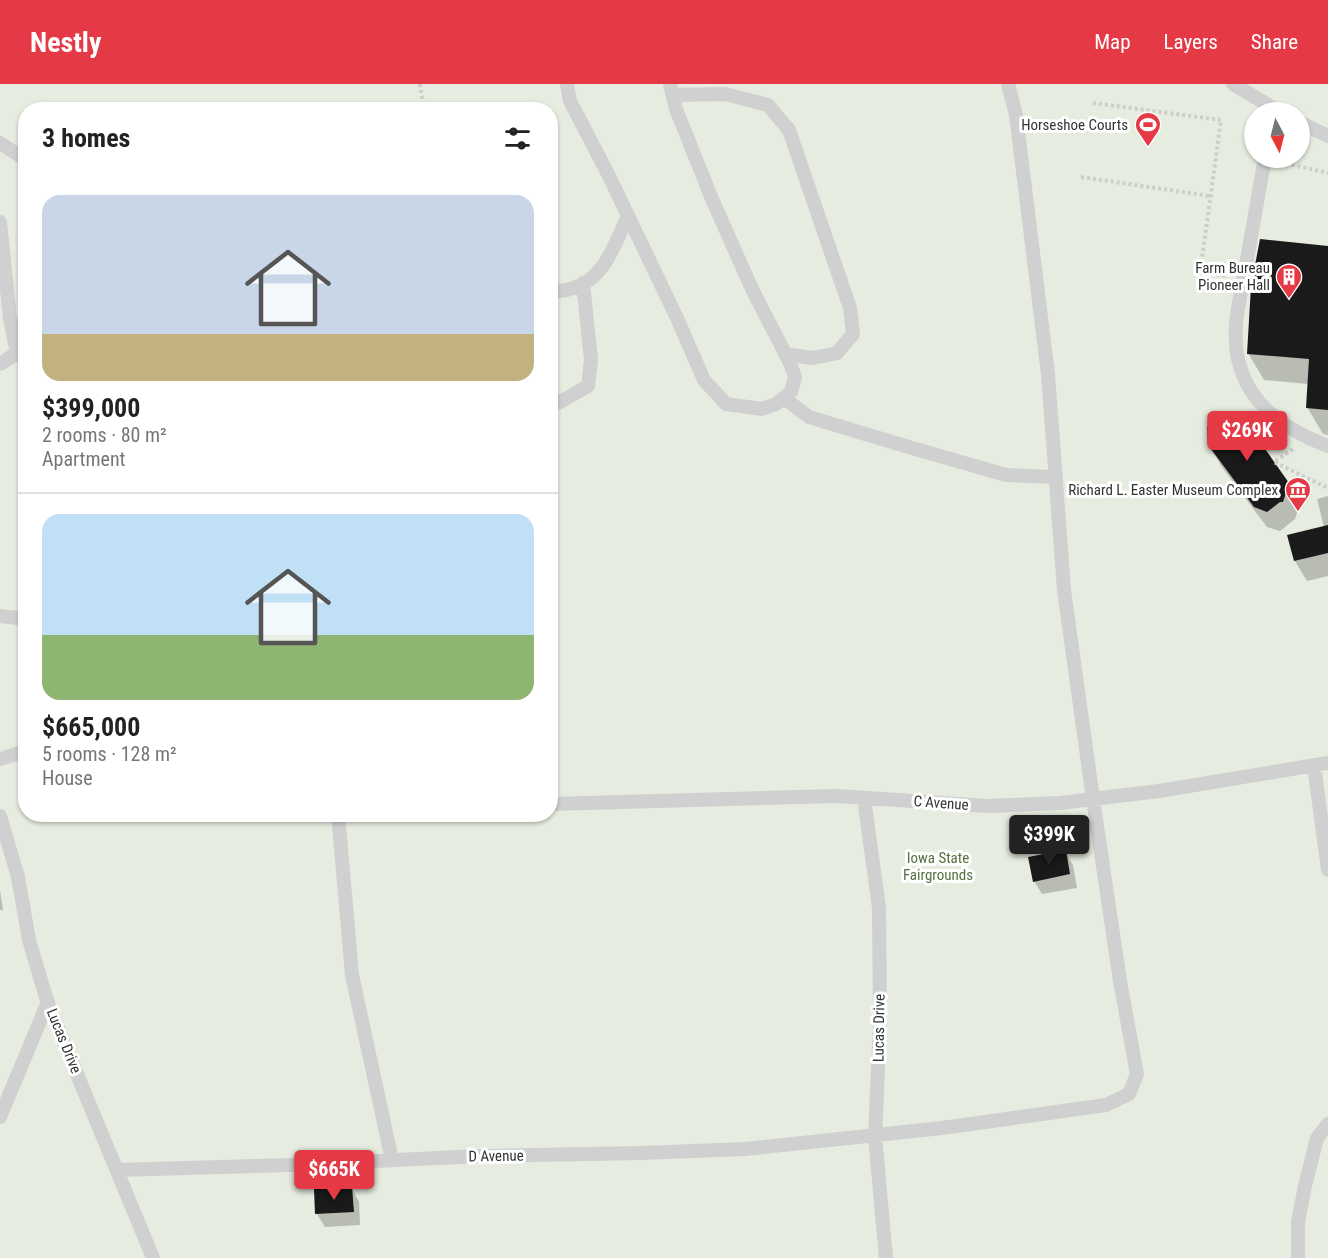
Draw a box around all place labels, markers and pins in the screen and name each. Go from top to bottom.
sports icon: Horseshoe Courts [1133,110,1163,148]
place label: Horseshoe Courts [1021,116,1128,134]
place label: Farm Bureau Pioneer Hall [1195,259,1270,294]
building icon: Farm Bureau Pioneer Hall [1274,262,1304,300]
pin: $269K [1205,411,1289,462]
museum icon: Richard L. Easter Museum Complex [1283,475,1313,513]
place label: Richard L. Easter Museum Complex [1068,481,1278,499]
pin: $399K [1007,815,1091,866]
pin: $665K [292,1150,376,1201]

